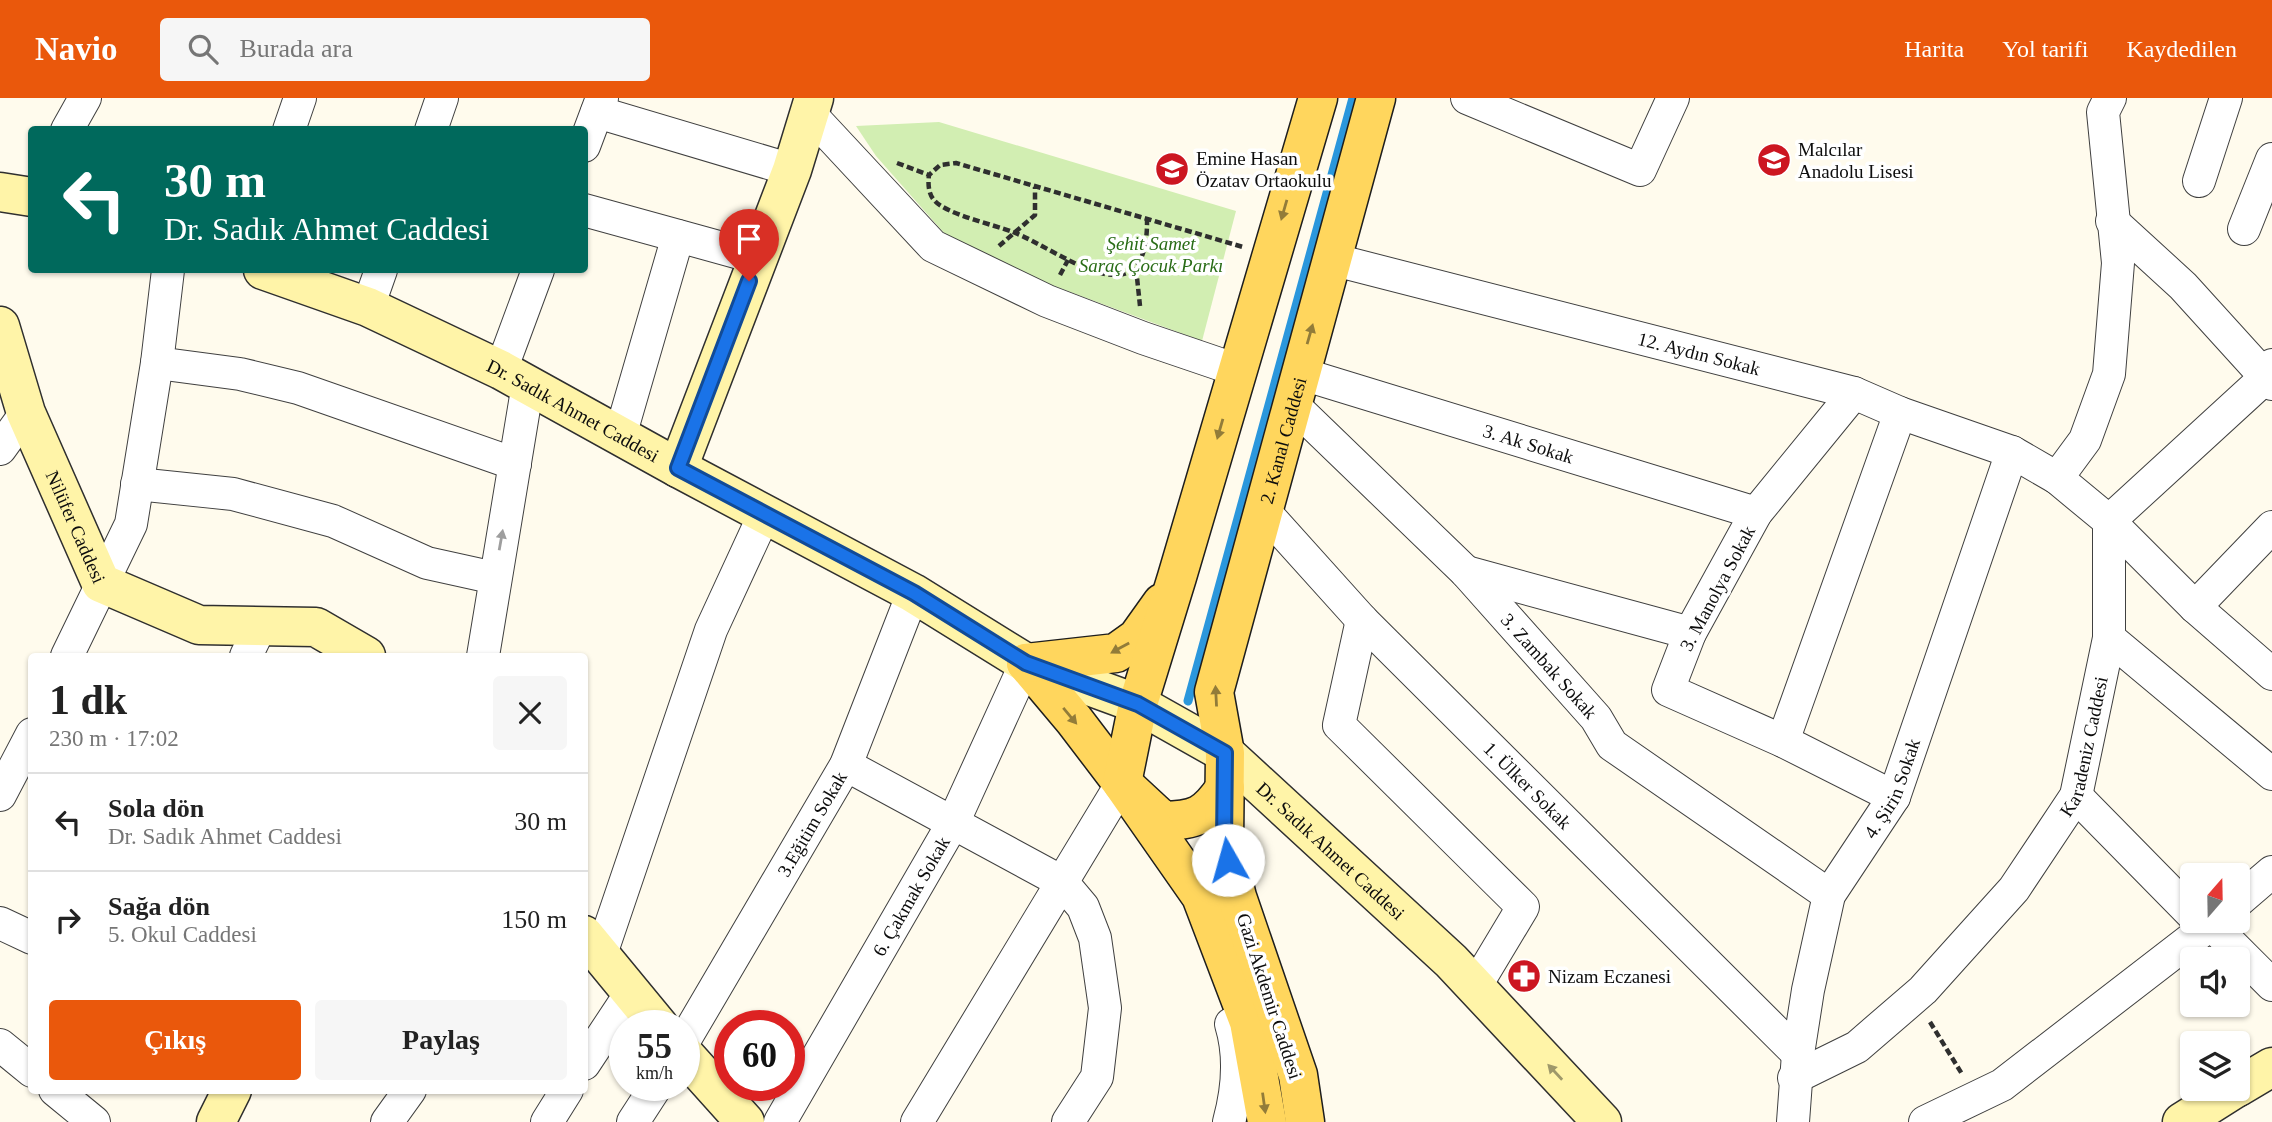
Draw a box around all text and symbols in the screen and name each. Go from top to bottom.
search box [160,18,650,81]
icon: search [184,30,222,68]
text: Navio [35,31,118,67]
text: Burada ara [240,34,353,63]
text: Harita [1904,36,1964,62]
text: Yol tarifi [2002,36,2088,62]
text: Kaydedilen [2126,36,2237,62]
place label: Malcılar Anadolu Lisesi [1798,139,1914,182]
school or university icon: Malcılar Anadolu Lisesi [1755,141,1793,179]
place label: Emine Hasan Özatav Ortaokulu [1196,148,1332,191]
school or university icon: Emine Hasan Özatav Ortaokulu [1153,150,1191,188]
text: 30 m [164,153,266,208]
icon: left [49,154,140,245]
one-way arrow [1279,200,1289,221]
pin [719,209,779,281]
text: Dr. Sadık Ahmet Caddesi [164,211,489,247]
icon: arrive [730,220,768,258]
park label: Şehit Samet Saraç Çocuk Parkı [1079,233,1223,276]
one-way arrow [1306,324,1316,345]
street label: 12. Aydın Sokak [1636,328,1763,380]
street label: Dr. Sadık Ahmet Caddesi [484,355,663,466]
street label: 2. Kanal Caddesi [1256,375,1310,506]
one-way arrow [1215,418,1225,439]
street label: 3. Ak Sokak [1481,420,1577,468]
street label: Nilüfer Caddesi [42,467,110,586]
street label: 3. Manolya Sokak [1676,522,1760,654]
one-way arrow [496,529,507,551]
street label: 3. Zambak Sokak [1497,609,1602,723]
one-way arrow [1111,642,1130,654]
street label: Karadeniz Caddesi [2055,675,2112,821]
button: close [493,676,567,750]
text: 1 dk [49,677,127,723]
one-way arrow [1211,685,1222,707]
one-way arrow [1062,707,1077,724]
text: 230 m · 17:02 [49,726,179,751]
street label: 4. Şirin Sokak [1860,735,1924,842]
street label: 1. Ülker Sokak [1479,738,1576,834]
street label: 3.Eğitim Sokak [773,767,851,880]
street label: Dr. Sadık Ahmet Caddesi [1252,778,1409,924]
text: Sola dön [108,794,204,823]
icon: left [49,803,87,841]
text: 30 m [514,807,567,836]
position arrow [1191,823,1265,897]
text: Dr. Sadık Ahmet Caddesi [108,824,342,849]
street label: 6. Çakmak Sokak [868,832,954,960]
north arrow [2180,863,2250,933]
map controls [2180,863,2250,1101]
text: Sağa dön [108,892,210,921]
icon: right [49,901,87,939]
text: 150 m [501,905,567,934]
street label: Gazi Akdemir Caddesi [1233,911,1306,1082]
text: 5. Okul Caddesi [108,922,257,947]
button: sound [2180,947,2250,1017]
pharmacy icon: Nizam Eczanesi [1505,957,1543,995]
place label: Nizam Eczanesi [1548,966,1671,987]
button: Çıkış [49,1000,301,1080]
button: Paylaş [315,1000,567,1080]
speed limit sign: 60 [714,1010,805,1101]
text: 55 [637,1027,672,1066]
button: layers [2180,1031,2250,1101]
text: km/h [636,1063,673,1083]
one-way arrow [1548,1064,1564,1081]
one-way arrow [1259,1092,1270,1114]

